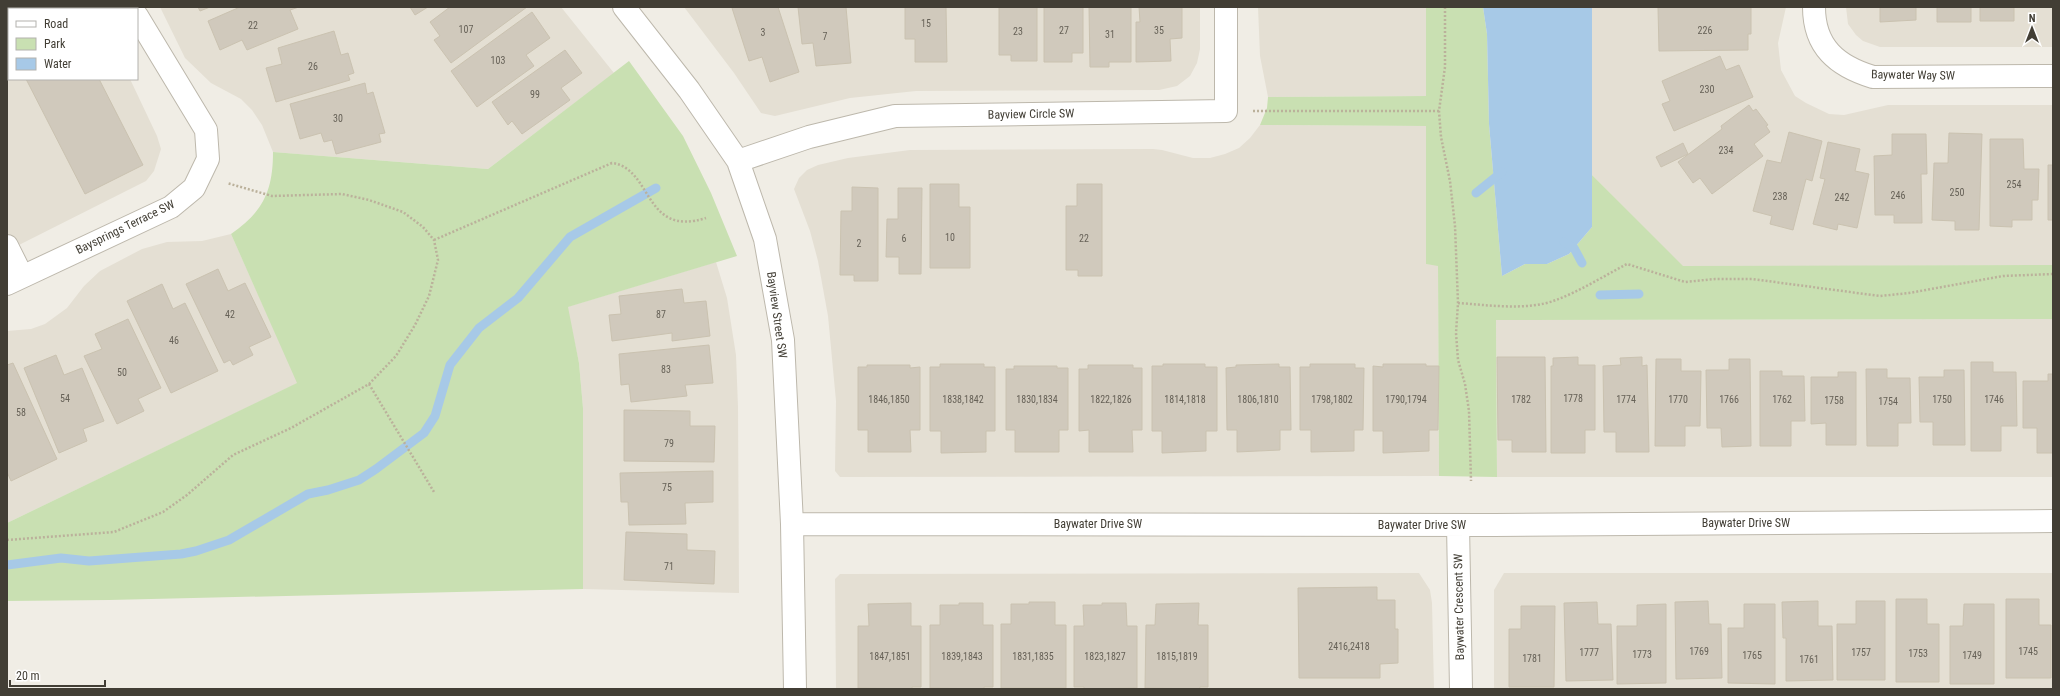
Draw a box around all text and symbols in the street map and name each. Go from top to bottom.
legend [8,8,138,80]
north arrow [2012,8,2052,48]
text: N [2029,12,2036,25]
text: Road [44,17,68,31]
house number: 15 [921,18,931,29]
house number: 22 [248,20,258,31]
house number: 107 [459,24,473,35]
house number: 27 [1059,25,1069,36]
house number: 35 [1154,25,1164,36]
house number: 226 [1698,25,1712,36]
house number: 23 [1013,26,1023,37]
house number: 3 [761,27,766,38]
house number: 31 [1105,29,1115,40]
house number: 7 [823,31,828,42]
text: Park [44,37,66,51]
house number: 103 [491,55,505,66]
text: Water [44,57,72,71]
house number: 26 [308,61,318,72]
street label: Baywater Way SW [1871,67,1955,83]
house number: 230 [1700,84,1714,95]
house number: 99 [530,89,540,100]
street label: Bayview Circle SW [988,106,1074,122]
house number: 30 [333,113,343,124]
house number: 234 [1719,145,1733,156]
house number: 254 [2007,179,2021,190]
house number: 250 [1950,187,1964,198]
house number: 246 [1891,190,1905,201]
house number: 238 [1773,191,1787,202]
house number: 242 [1835,192,1849,203]
street label: Baysprings Terrace SW [73,197,177,257]
house number: 10 [945,232,955,243]
house number: 6 [902,233,907,244]
house number: 22 [1079,233,1089,244]
house number: 2 [857,238,862,249]
street label: Bayview Street SW [764,271,790,359]
house number: 42 [225,309,235,320]
house number: 87 [656,309,666,320]
house number: 46 [169,335,179,346]
house number: 83 [661,364,671,375]
house number: 50 [117,367,127,378]
house number: 54 [60,393,70,404]
house number: 1778 [1563,393,1583,404]
house number: 1846,1850 [868,394,910,405]
house number: 1838,1842 [942,394,984,405]
house number: 1830,1834 [1016,394,1058,405]
house number: 1822,1826 [1090,394,1132,405]
house number: 1814,1818 [1164,394,1206,405]
house number: 1806,1810 [1237,394,1279,405]
house number: 1798,1802 [1311,394,1353,405]
house number: 1790,1794 [1385,394,1427,405]
house number: 1782 [1511,394,1531,405]
house number: 1774 [1616,394,1636,405]
house number: 1770 [1668,394,1688,405]
house number: 1766 [1719,394,1739,405]
house number: 1762 [1772,394,1792,405]
house number: 1750 [1932,394,1952,405]
house number: 1746 [1984,394,2004,405]
house number: 1758 [1824,395,1844,406]
house number: 1754 [1878,396,1898,407]
house number: 58 [16,407,26,418]
house number: 79 [664,438,674,449]
house number: 75 [662,482,672,493]
street label: Baywater Drive SW [1702,516,1790,530]
street label: Baywater Drive SW [1054,517,1142,531]
street label: Baywater Drive SW [1378,518,1466,532]
street label: Baywater Crescent SW [1451,554,1467,660]
house number: 71 [664,561,674,572]
house number: 2416,2418 [1328,641,1370,652]
house number: 1769 [1689,646,1709,657]
house number: 1745 [2018,646,2038,657]
house number: 1777 [1579,647,1599,658]
house number: 1757 [1851,647,1871,658]
house number: 1753 [1908,648,1928,659]
house number: 1773 [1632,649,1652,660]
house number: 1765 [1742,650,1762,661]
house number: 1749 [1962,650,1982,661]
house number: 1847,1851 [869,651,911,662]
house number: 1839,1843 [941,651,983,662]
house number: 1831,1835 [1012,651,1054,662]
house number: 1823,1827 [1084,651,1126,662]
house number: 1815,1819 [1156,651,1198,662]
house number: 1781 [1522,653,1542,664]
house number: 1761 [1799,654,1819,665]
scale bar [10,662,105,688]
text: 20 m [16,669,40,683]

